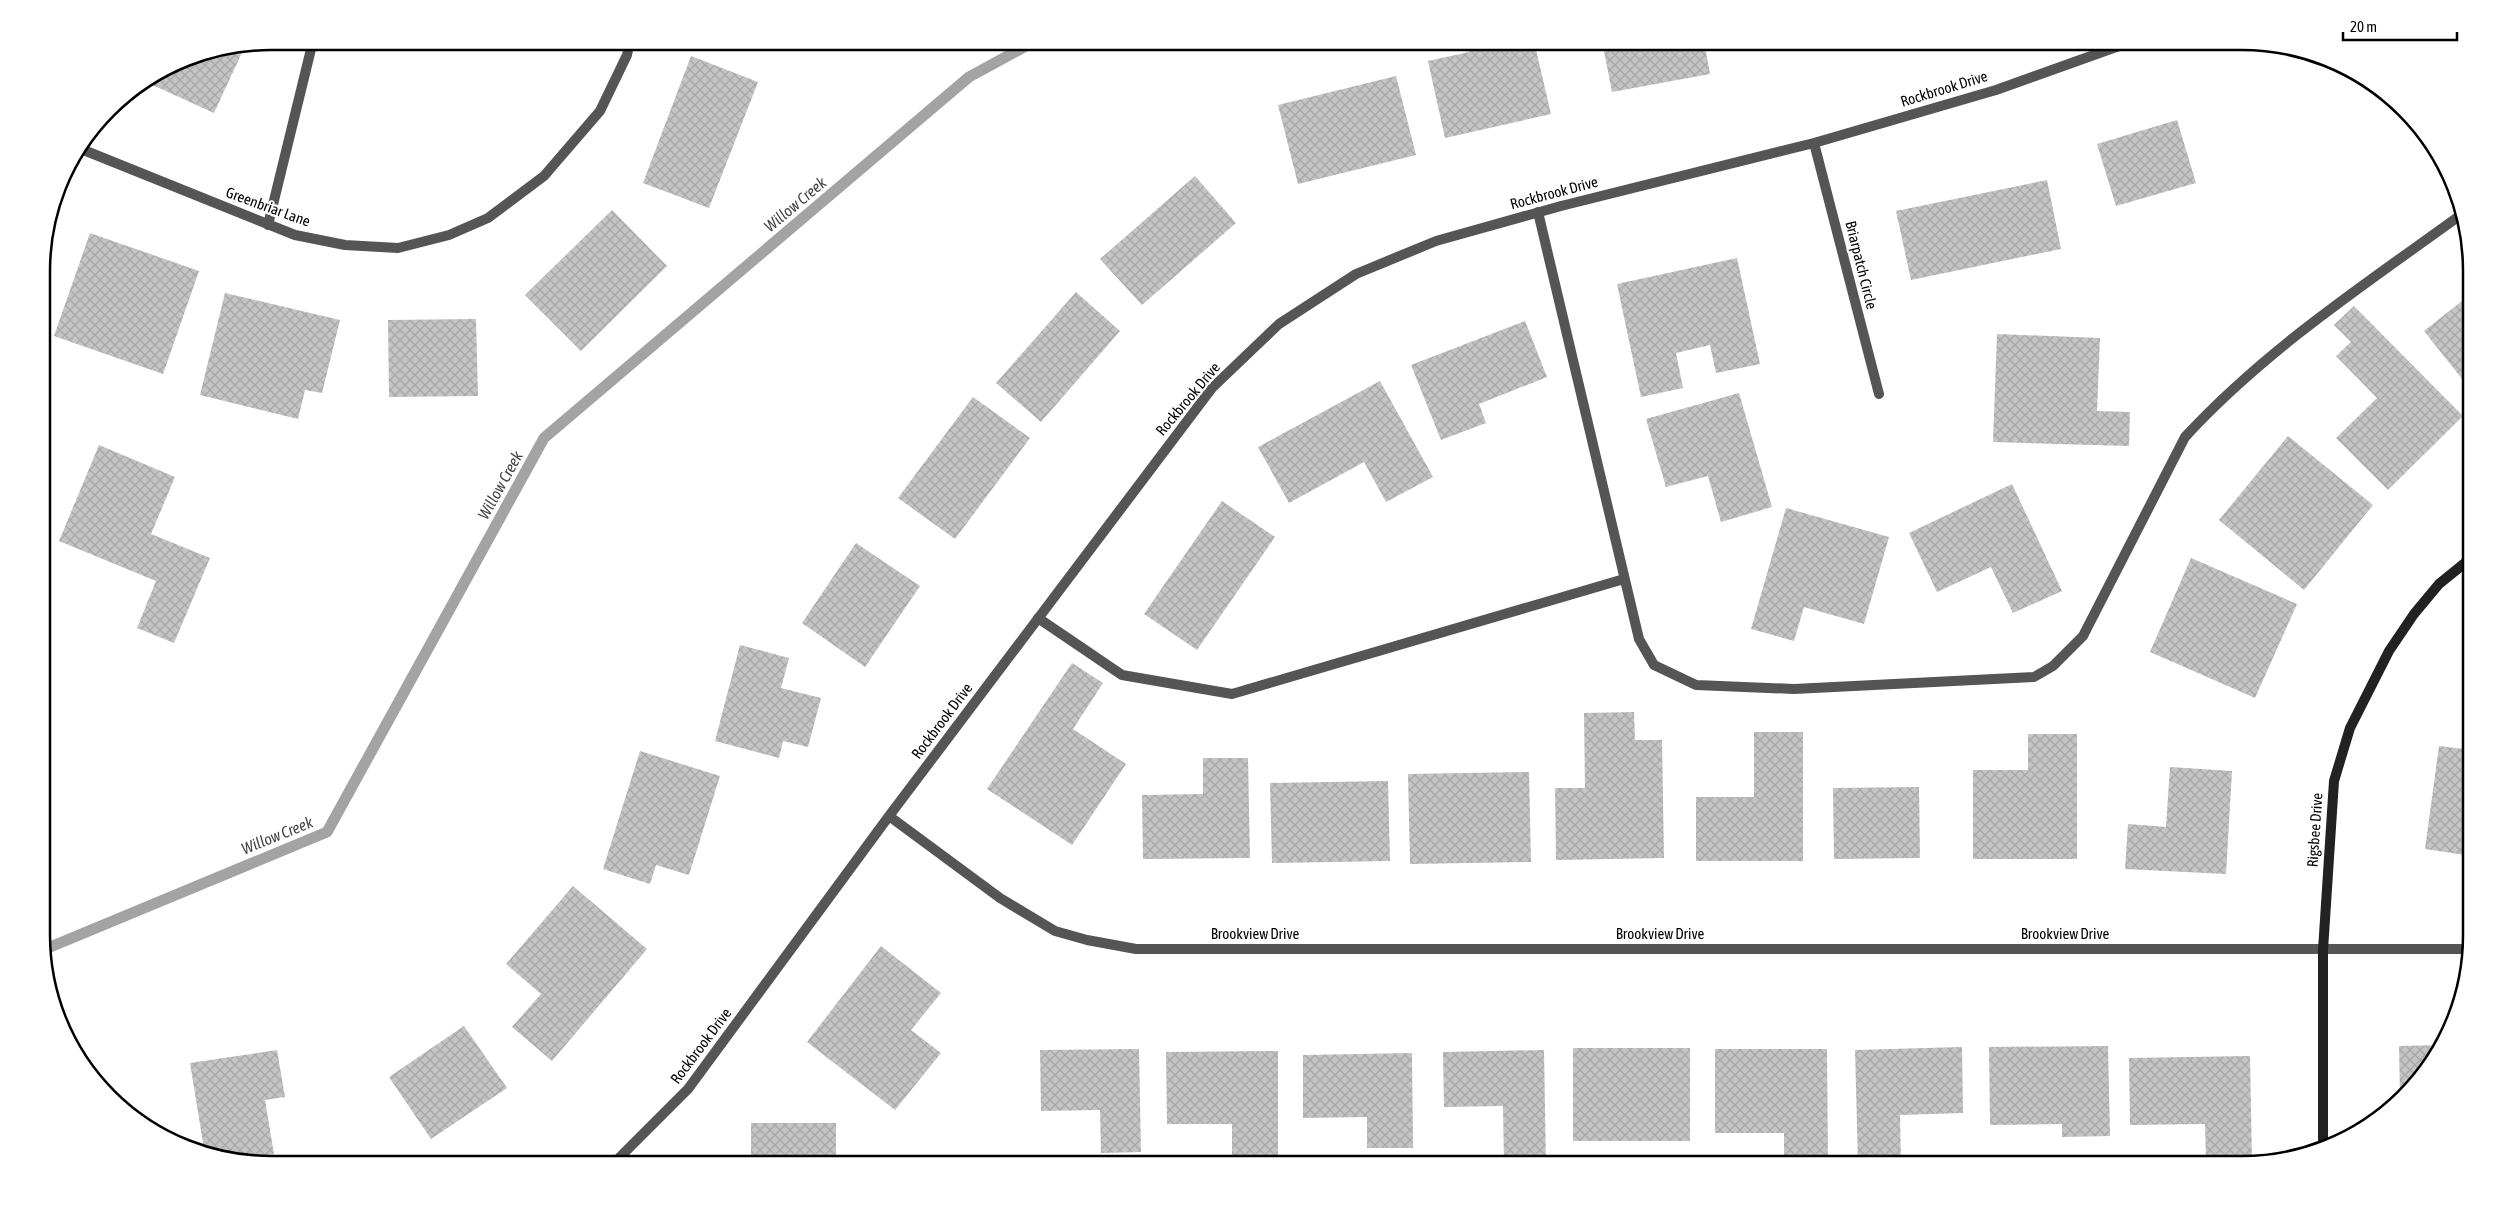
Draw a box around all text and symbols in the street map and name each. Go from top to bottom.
scale bar [2343,10,2457,42]
text: 20 m [2350,18,2377,35]
street label: Rockbrook Drive [1898,67,1990,110]
water label: Willow Creek [760,172,830,235]
street label: Rockbrook Drive [1508,173,1600,212]
street label: Greenbriar Lane [224,183,313,230]
street label: Briarpatch Circle [1842,219,1881,311]
street label: Rockbrook Drive [1152,359,1223,439]
water label: Willow Creek [474,447,527,522]
street label: Rockbrook Drive [908,679,976,762]
street label: Rigsbee Drive [2303,792,2326,868]
water label: Willow Creek [239,812,316,857]
street label: Brookview Drive [1211,925,1300,942]
street label: Brookview Drive [1616,925,1705,942]
street label: Brookview Drive [2021,925,2110,942]
street label: Rockbrook Drive [667,1004,735,1087]

